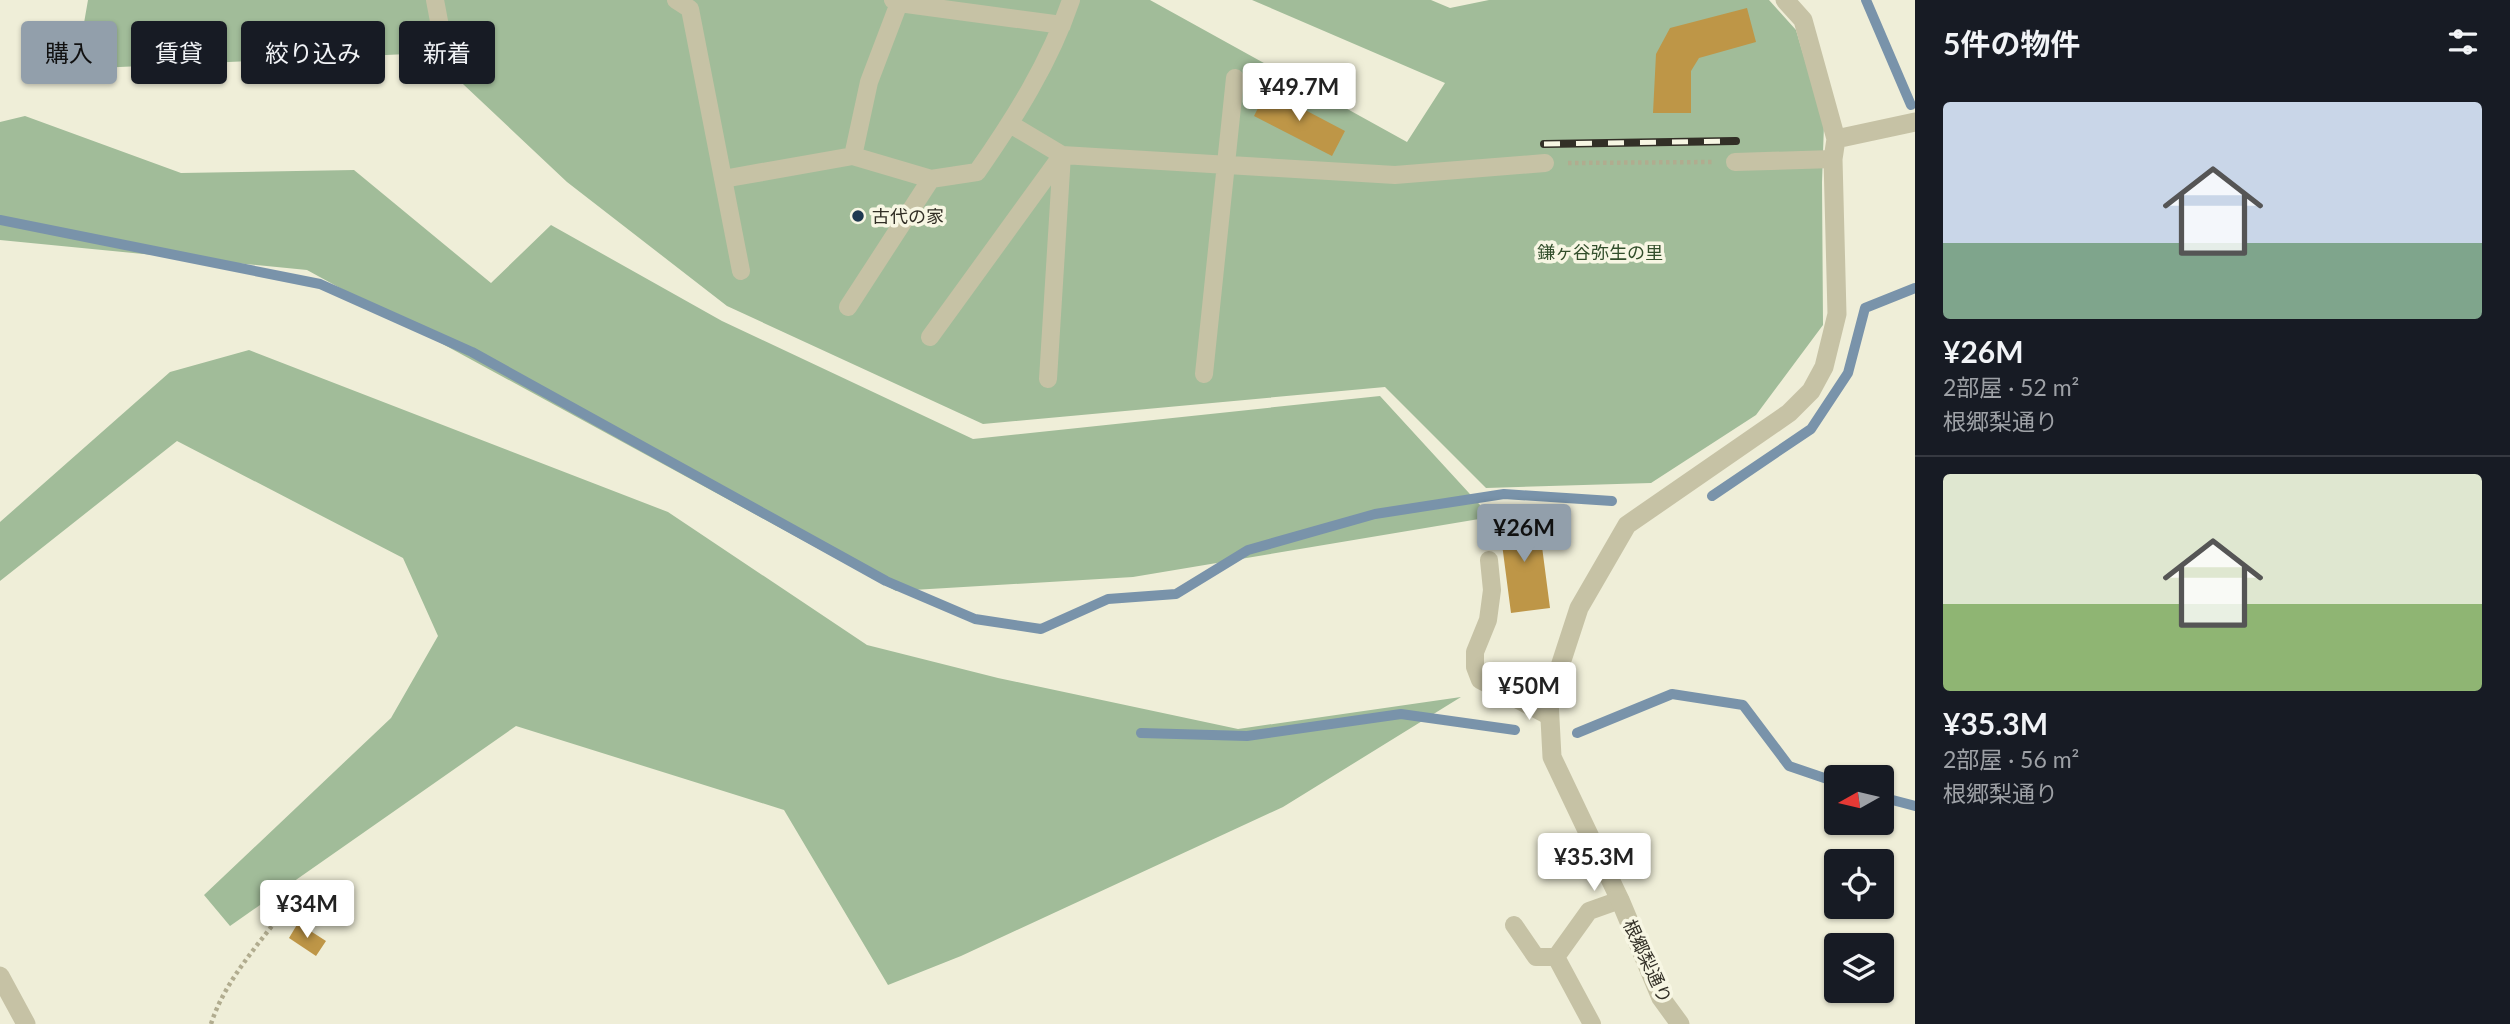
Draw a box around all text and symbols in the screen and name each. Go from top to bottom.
chip: 購入 [21,21,117,84]
chip: 賃貸 [131,21,227,84]
chip: 絞り込み [241,21,385,84]
chip: 新着 [399,21,495,84]
icon: filters [2444,23,2482,61]
text: 5件の物件 [1943,25,2080,61]
pin: ¥49.7M [1242,64,1356,123]
text: ¥49.7M [1259,72,1339,100]
icon: home [2150,148,2276,274]
place label: 古代の家 [872,205,944,227]
marker: 古代の家 [850,208,866,224]
park label: 鎌ヶ谷弥生の里 [1537,241,1663,263]
text: ¥26M [1943,333,2024,369]
text: 2部屋 · 52 m² [1943,373,2079,401]
text: 根郷梨通り [1943,407,2058,435]
pin: ¥26M [1483,504,1565,564]
text: ¥26M [1493,513,1555,541]
icon: home [2150,520,2276,646]
pin: ¥50M [1488,662,1570,722]
text: ¥50M [1498,671,1560,699]
text: ¥35.3M [1943,705,2048,741]
text: 2部屋 · 56 m² [1943,745,2079,773]
north arrow [1824,765,1894,835]
map controls [1824,765,1894,1003]
text: 根郷梨通り [1943,779,2058,807]
pin: ¥35.3M [1537,834,1651,893]
text: ¥35.3M [1554,842,1634,870]
button: locate [1824,849,1894,919]
pin: ¥34M [266,880,348,940]
text: ¥34M [276,889,338,917]
street label: 根郷梨通り [1619,916,1677,1006]
button: layers [1824,933,1894,1003]

